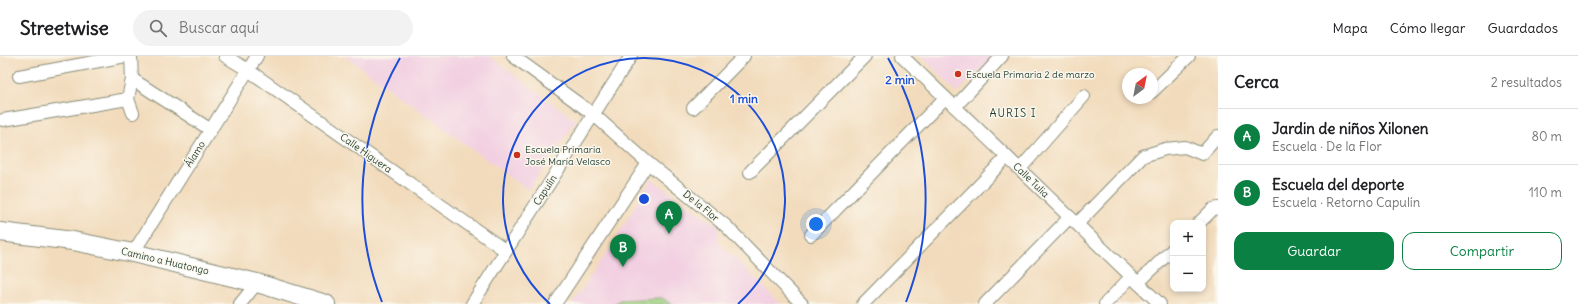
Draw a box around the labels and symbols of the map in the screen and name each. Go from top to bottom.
place label: Escuela Primaria 2 de marzo [966,68,1095,81]
north arrow [1122,68,1158,104]
marker: Escuela Primaria 2 de marzo [953,69,963,79]
text: 2 min [885,72,915,87]
text: 1 min [730,91,758,106]
district label: AURIS I [990,106,1036,120]
street label: Calle Higuera [338,130,395,176]
street label: Álamo [182,138,208,170]
place label: Escuela Primaria José María Velasco [525,143,611,168]
marker: Escuela Primaria José María Velasco [512,150,522,160]
street label: Calle Tulia [1010,160,1052,201]
street label: Capulín [530,172,560,208]
street label: De la Flor [680,187,722,225]
centre of rings [637,192,651,206]
pin: A [656,201,682,234]
your location [806,214,826,234]
pin: B [610,234,636,267]
street label: Camino a Huatongo [120,245,211,278]

